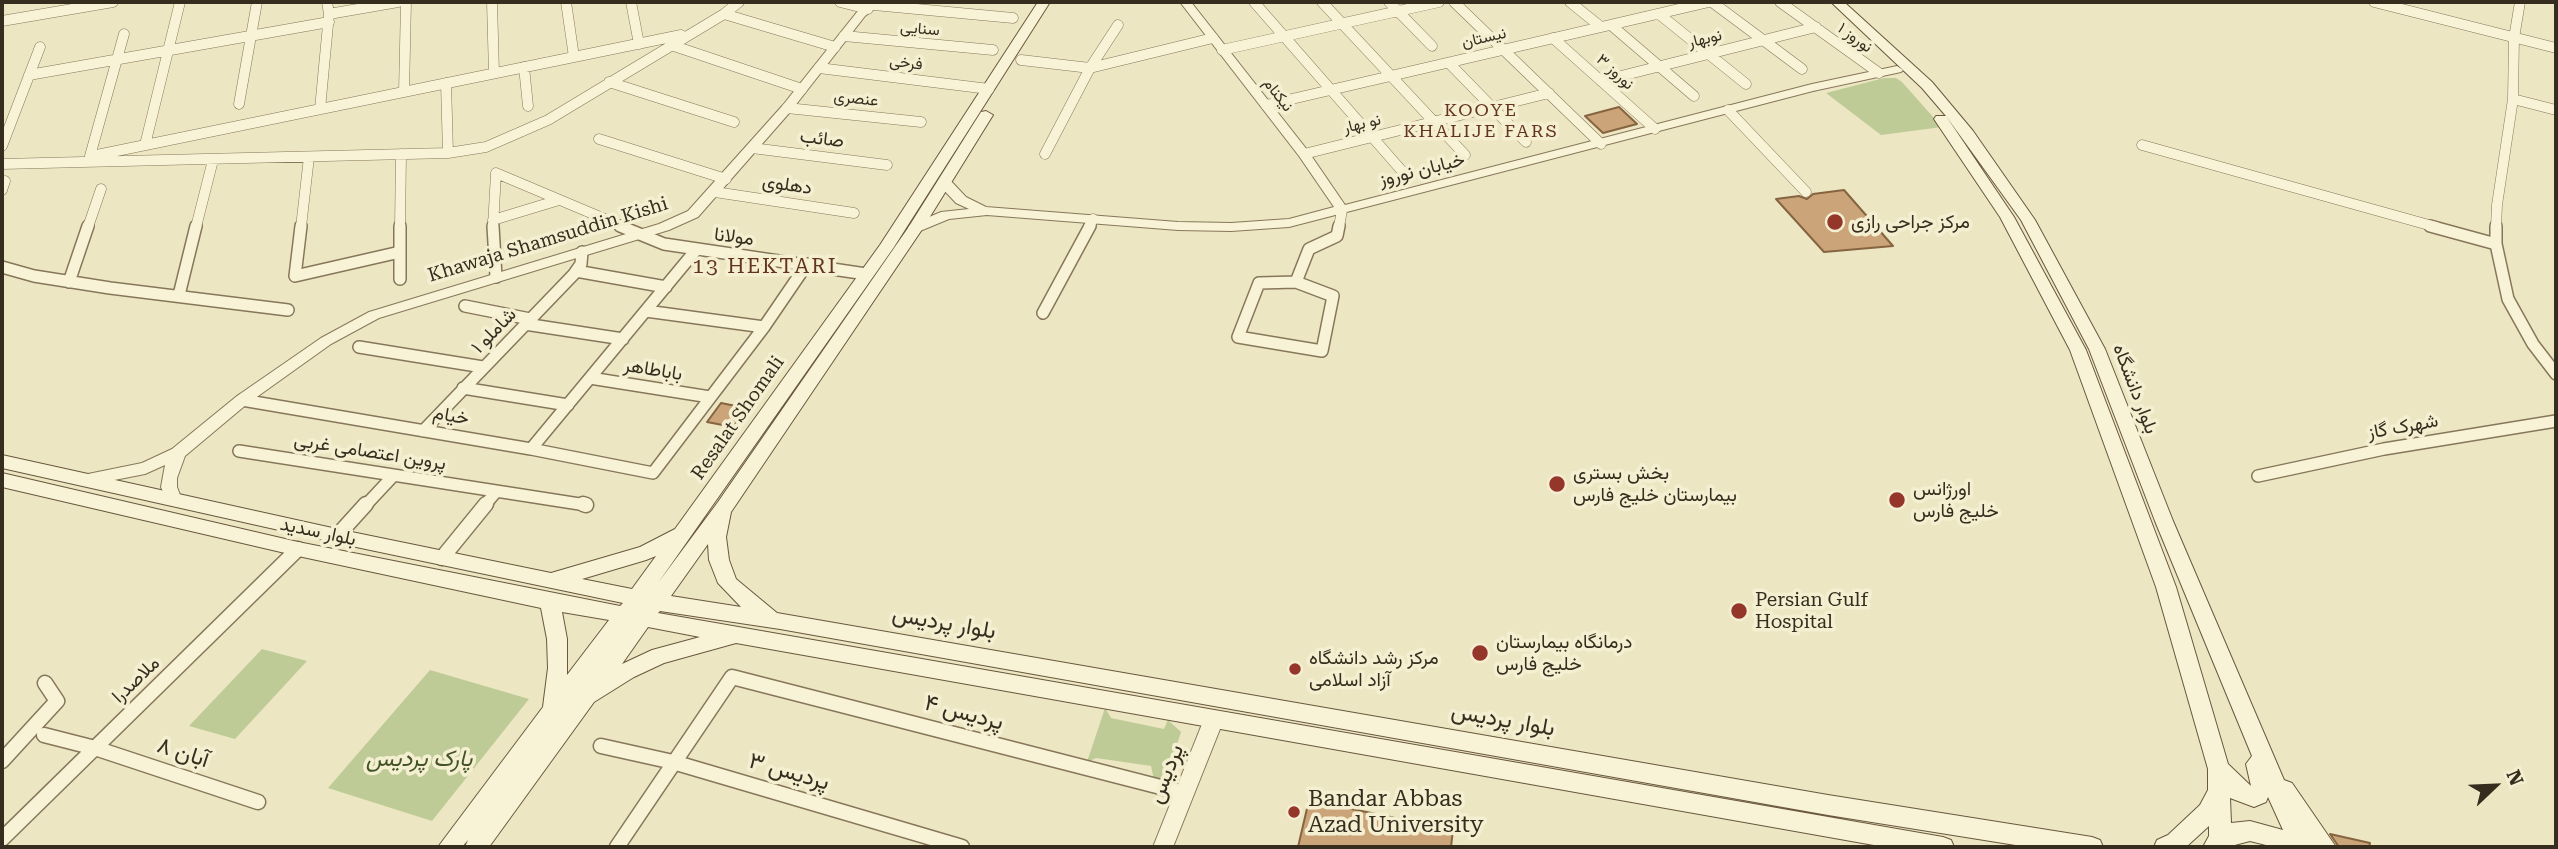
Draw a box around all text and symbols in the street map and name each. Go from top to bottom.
street label: سنایی [899,18,941,40]
street label: نوروز ۱ [1834,19,1876,57]
street label: نیستان [1460,24,1508,52]
street label: نوبهار [1686,26,1724,52]
street label: نوروز ۳ [1592,50,1638,94]
street label: فرخی [888,51,924,75]
street label: نیکنام [1259,74,1297,116]
street label: عنصری [833,87,879,111]
district label: KOOYE KHALIJE FARS [1405,100,1557,142]
street label: نو بهار [1341,110,1383,138]
street label: صائب [799,125,845,153]
street label: خیابان نوروز [1377,148,1467,192]
street label: دهلوی [761,170,813,200]
street label: Khawaja Shamsuddin Kishi [425,193,671,287]
place label: مرکز جراحی رازی [1851,211,1970,233]
marker: مرکز جراحی رازی [1825,212,1845,232]
street label: مولانا [713,223,755,251]
district label: 13 HEKTARI [694,254,836,280]
street label: شاملو ۱ [467,303,521,359]
street label: بلوار دانشگاه [2107,341,2163,437]
street label: Resalat Shomali [687,352,789,484]
street label: باباطاهر [622,354,684,386]
street label: خیام [431,402,471,430]
street label: شهرک گاز [2366,410,2440,444]
street label: پروین اعتصامی غربی [292,429,448,475]
place label: بخش بستری بیمارستان خلیج فارس [1573,462,1737,506]
marker: بخش بستری بیمارستان خلیج فارس [1547,474,1567,494]
place label: اورژانس خلیج فارس [1913,478,1999,522]
marker: اورژانس خلیج فارس [1887,490,1907,510]
street label: بلوار سدید [278,513,358,551]
place label: Persian Gulf Hospital [1755,589,1868,633]
street label: بلوار پردیس [890,600,998,646]
marker: Persian Gulf Hospital [1729,601,1749,621]
place label: درمانگاه بیمارستان خلیج فارس [1496,631,1632,675]
marker: درمانگاه بیمارستان خلیج فارس [1470,643,1490,663]
place label: مرکز رشد دانشگاه آزاد اسلامی [1309,647,1439,691]
street label: ملاصدرا [108,652,164,708]
marker: مرکز رشد دانشگاه آزاد اسلامی [1287,661,1303,677]
street label: پردیس ۴ [921,689,1007,737]
street label: بلوار پردیس [1449,697,1557,743]
street label: آبان ۸ [154,732,212,774]
street label: پردیس [1142,740,1190,808]
park label: پارک پردیس [366,745,472,773]
street label: پردیس ۳ [745,747,833,797]
north arrow [2460,751,2530,821]
text: N [2501,766,2528,789]
place label: Bandar Abbas Azad University [1308,785,1484,839]
marker: Bandar Abbas Azad University [1286,804,1302,820]

